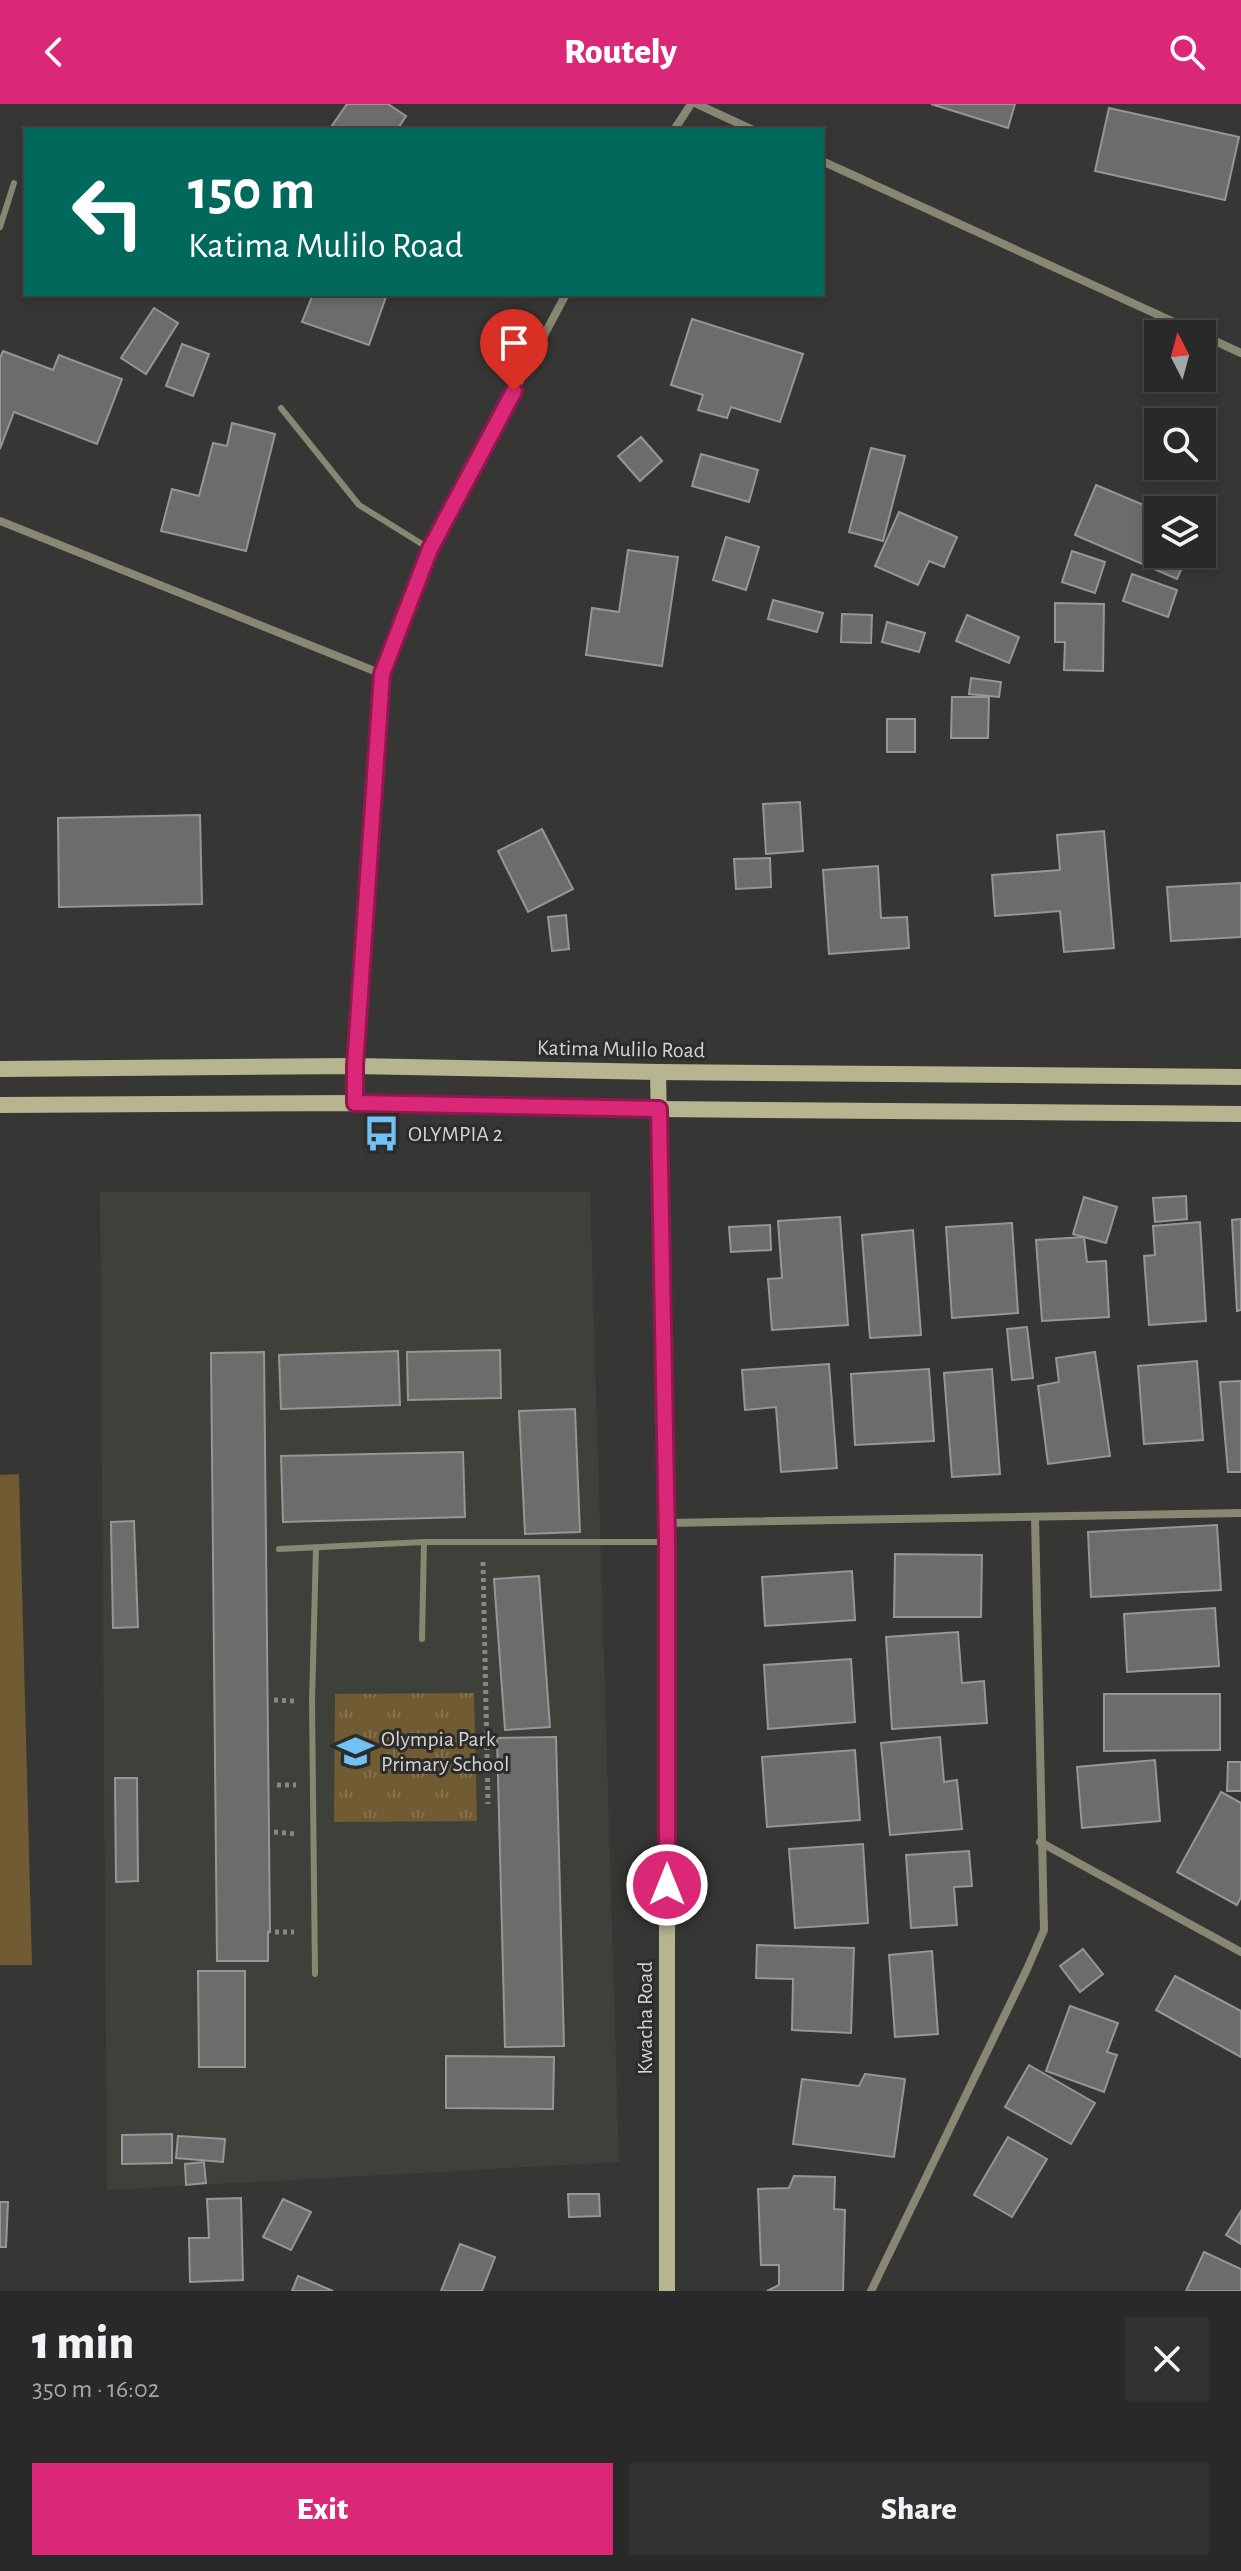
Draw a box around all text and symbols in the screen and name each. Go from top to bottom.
icon: back [32,30,76,74]
icon: search [1165,30,1209,74]
text: Routely [564,34,677,70]
icon: left [56,160,160,264]
text: 150 m [188,163,315,219]
text: Katima Mulilo Road [188,228,463,264]
pin [480,309,548,391]
north arrow [1144,320,1216,392]
map controls [1144,320,1216,568]
icon: arrive [492,321,536,365]
button: search [1144,408,1216,480]
button: layers [1144,496,1216,568]
street label: Katima Mulilo Road [537,1037,705,1061]
bus stop icon: OLYMPIA 2 [363,1115,401,1153]
place label: OLYMPIA 2 [408,1123,503,1145]
place label: Olympia Park Primary School [381,1728,509,1775]
school or university icon: Olympia Park Primary School [336,1733,374,1771]
position arrow [625,1843,709,1927]
street label: Kwacha Road [634,1961,656,2075]
button: close [1125,2317,1209,2401]
text: 1 min [32,2320,134,2368]
text: 350 m · 16:02 [32,2376,160,2402]
button: Exit [32,2463,613,2555]
button: Share [629,2463,1209,2555]

